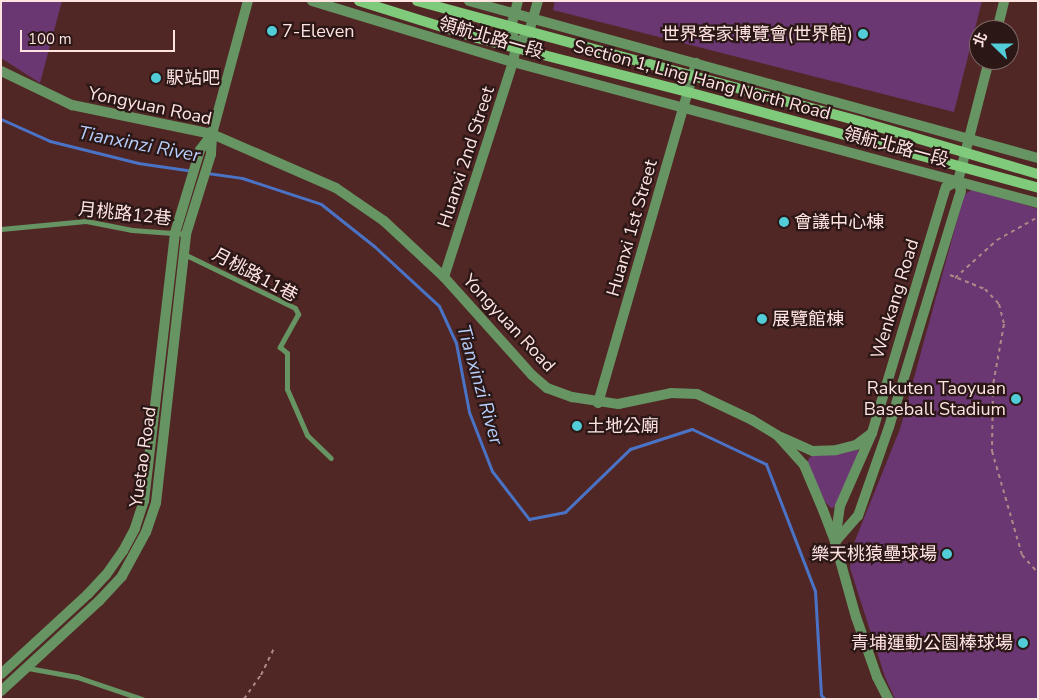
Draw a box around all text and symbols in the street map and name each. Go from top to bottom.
street label: 領航北路一段 [436,13,546,63]
scale bar [22,20,178,52]
place label: 7-Eleven [282,20,355,42]
north arrow [969,20,1019,70]
place label: 世界客家博覽會(世界館) [662,23,853,45]
marker: 7-Eleven [266,25,278,37]
marker: 世界客家博覽會(世界館) [857,28,869,40]
text: 100 m [28,29,72,49]
text: 北 [969,30,992,50]
street label: Section 1, Ling Hang North Road [571,35,833,125]
place label: 駅站吧 [166,67,220,89]
marker: 駅站吧 [150,72,162,84]
street label: Yongyuan Road [86,82,214,130]
street label: Huanxi 2nd Street [433,84,499,230]
water label: Tianxinzi River [76,122,202,168]
street label: 領航北路一段 [841,123,951,171]
street label: Huanxi 1st Street [602,157,662,299]
street label: 月桃路12巷 [77,198,173,230]
place label: 會議中心棟 [794,211,884,233]
marker: 會議中心棟 [778,216,790,228]
street label: Wenkang Road [867,236,923,362]
street label: 月桃路11巷 [209,243,301,307]
street label: Yongyuan Road [458,270,560,376]
place label: 展覽館棟 [772,308,844,330]
marker: 展覽館棟 [756,313,768,325]
water label: Tianxinzi River [451,322,507,448]
place label: Rakuten Taoyuan Baseball Stadium [864,378,1006,420]
marker: Rakuten Taoyuan Baseball Stadium [1010,393,1022,405]
street label: Yuetao Road [125,405,161,509]
place label: 土地公廟 [587,415,659,437]
marker: 土地公廟 [571,420,583,432]
place label: 樂天桃猿壘球場 [811,543,937,565]
marker: 樂天桃猿壘球場 [941,548,953,560]
place label: 青埔運動公園棒球場 [851,632,1013,654]
marker: 青埔運動公園棒球場 [1017,637,1029,649]

